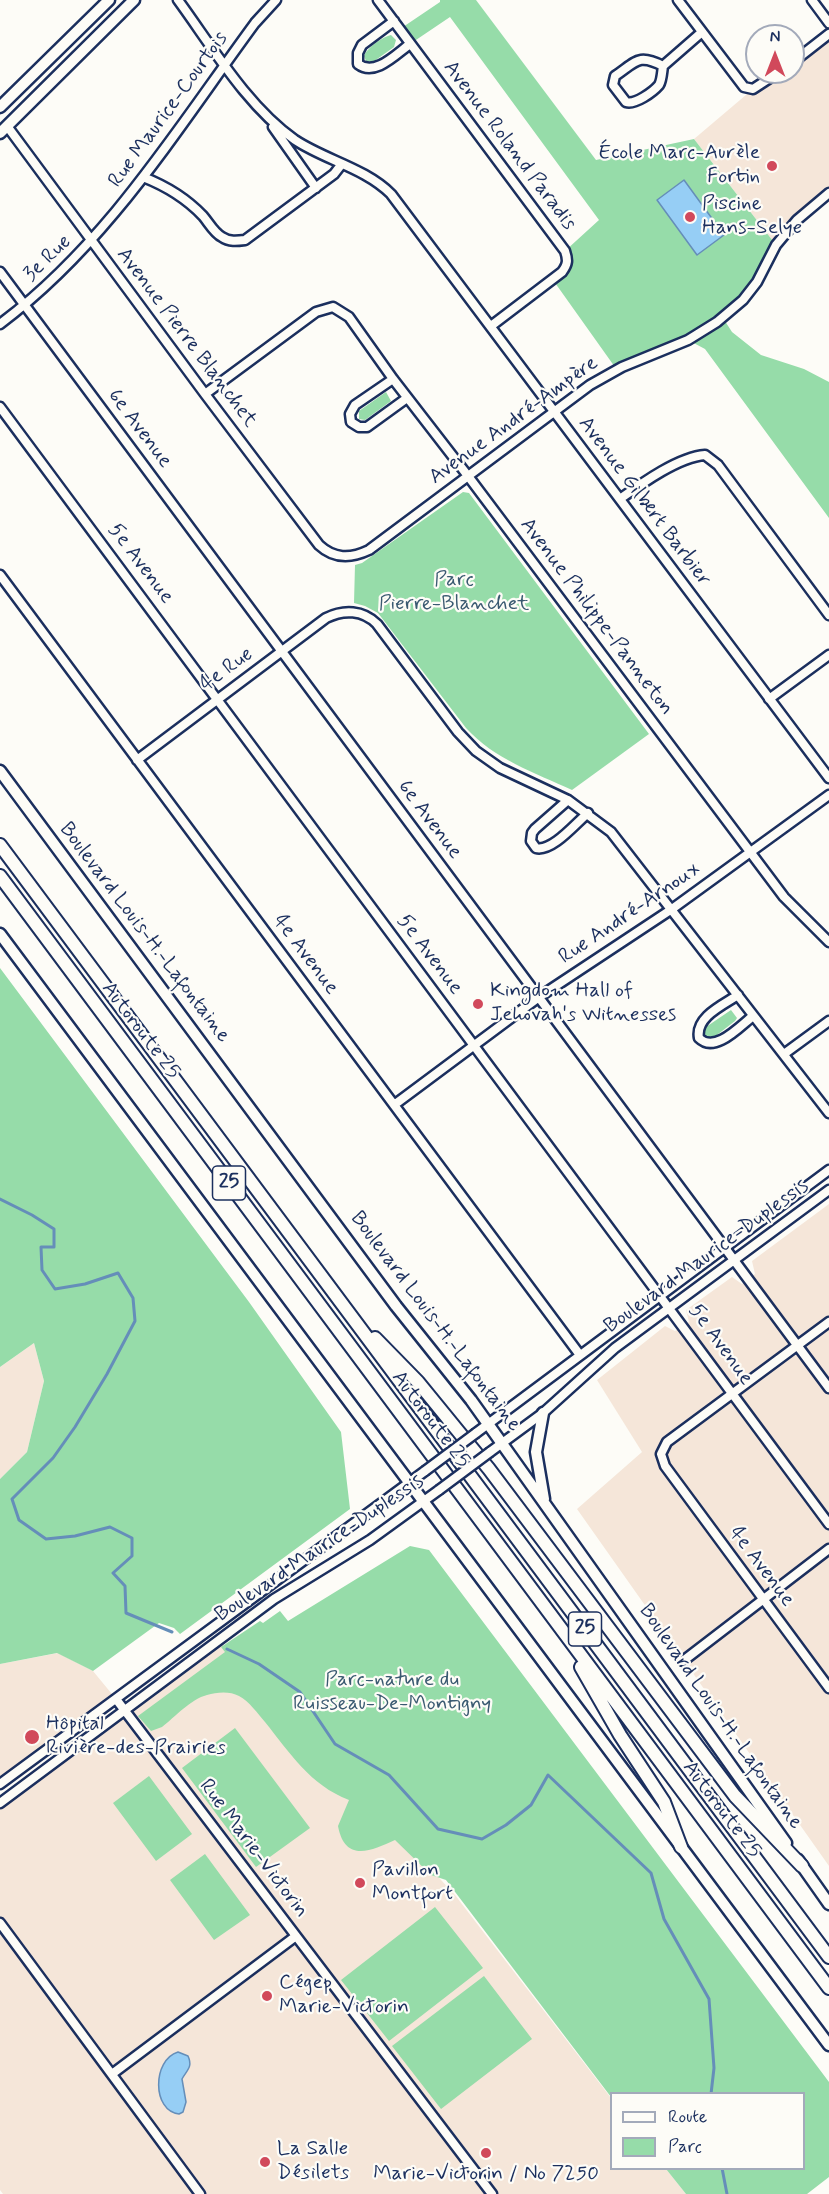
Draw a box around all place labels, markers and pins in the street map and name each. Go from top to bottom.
place label: École Marc-Aurèle Fortin [598,141,760,191]
marker: École Marc-Aurèle Fortin [765,159,779,173]
place label: Piscine Hans-Selye [702,192,802,242]
marker: Piscine Hans-Selye [683,210,697,224]
place label: Kingdom Hall of Jehovah's Witnesses [490,979,676,1029]
marker: Kingdom Hall of Jehovah's Witnesses [471,997,485,1011]
place label: Hôpital Rivière-des-Prairies [46,1712,226,1762]
marker: Hôpital Rivière-des-Prairies [23,1728,41,1746]
place label: Pavillon Montfort [372,1858,453,1908]
marker: Pavillon Montfort [353,1876,367,1890]
place label: Cégep Marie-Victorin [279,1971,409,2021]
marker: Cégep Marie-Victorin [260,1989,274,2003]
place label: La Salle Désilets [277,2137,349,2187]
marker: Marie-Victorin / No 7250 [479,2146,493,2160]
marker: La Salle Désilets [258,2155,272,2169]
place label: Marie-Victorin / No 7250 [373,2162,599,2188]

